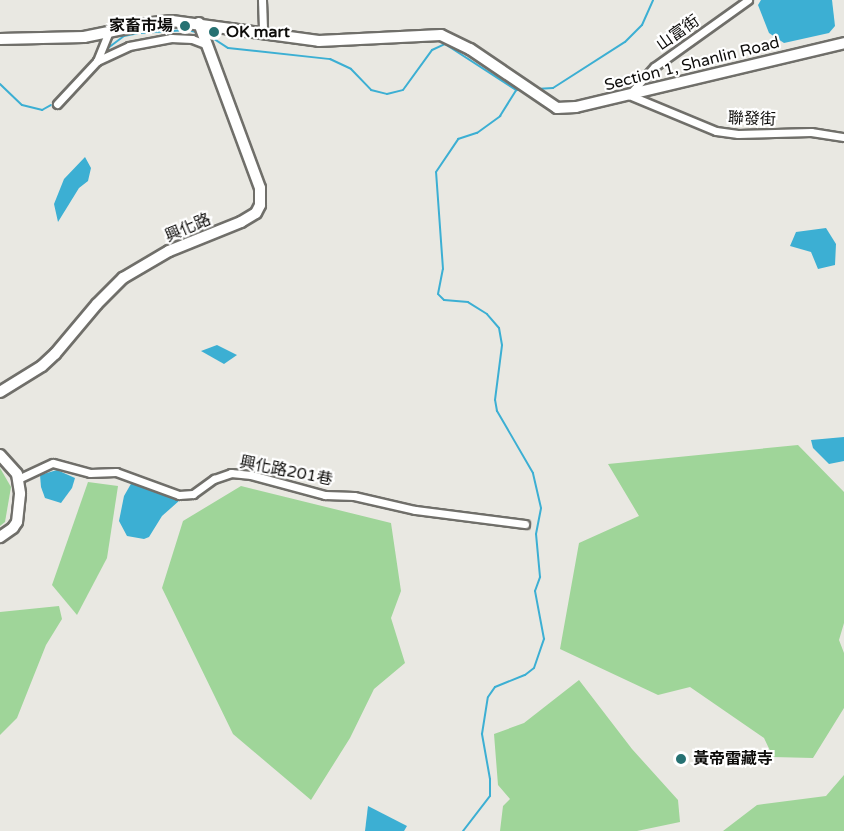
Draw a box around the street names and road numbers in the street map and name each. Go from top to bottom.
street label: 山富街 [653,11,703,55]
street label: Section 1, Shanlin Road [602,33,782,95]
street label: 聯發街 [728,109,776,129]
street label: 興化路 [162,210,214,246]
street label: 興化路201巷 [238,453,334,489]

